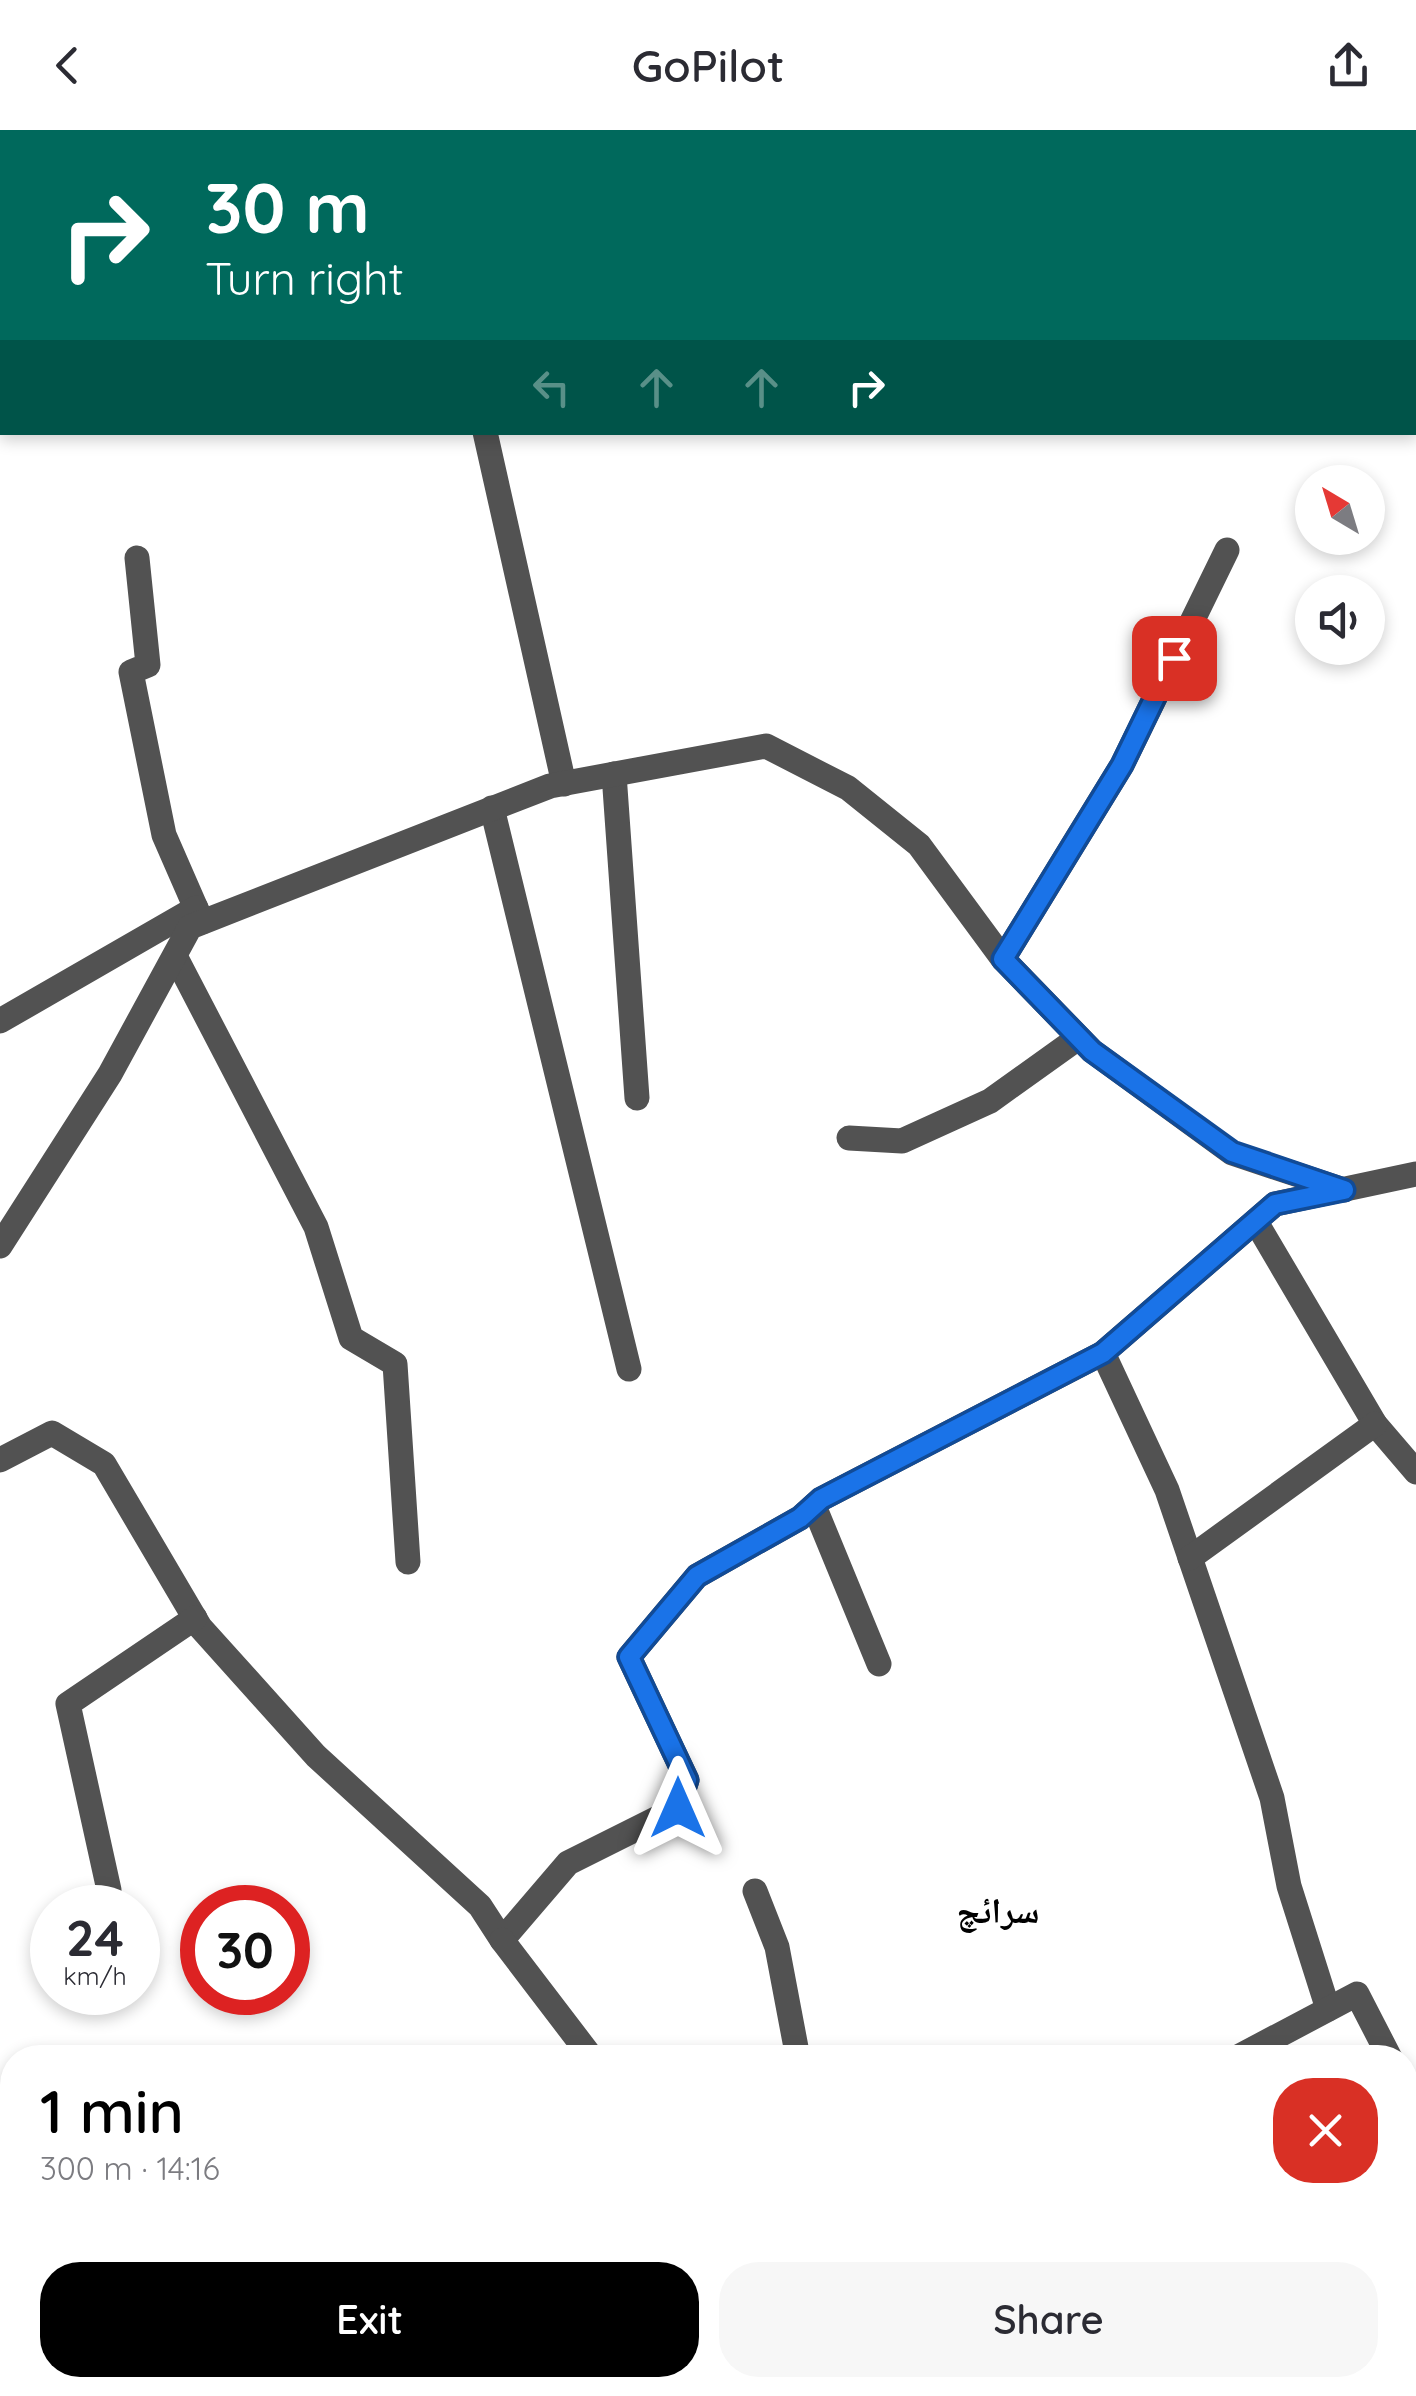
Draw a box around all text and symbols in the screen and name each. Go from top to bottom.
text: GoPilot [632,37,784,93]
icon: back [40,38,95,93]
icon: share [1321,38,1376,93]
text: 30 m [205,163,370,251]
icon: right [40,170,170,300]
text: Turn right [205,250,404,306]
icon: left [524,360,579,415]
icon: ahead [629,360,684,415]
icon: ahead [734,360,789,415]
icon: right [839,360,894,415]
north arrow [1295,465,1385,555]
map controls [1295,465,1385,665]
button: sound [1295,575,1385,665]
pin [1132,616,1217,701]
icon: arrive [1147,631,1202,686]
position arrow [626,1756,730,1860]
speed limit sign: 30 [180,1885,310,2015]
district label: سرائچ [956,1888,1040,1934]
text: 24 [66,1906,124,1969]
text: km/h [63,1960,127,1991]
text: 1 min [40,2073,184,2148]
button: close [1273,2078,1378,2183]
text: 300 m · 14:16 [40,2148,220,2188]
button: Exit [40,2262,699,2377]
button: Share [719,2262,1378,2377]

